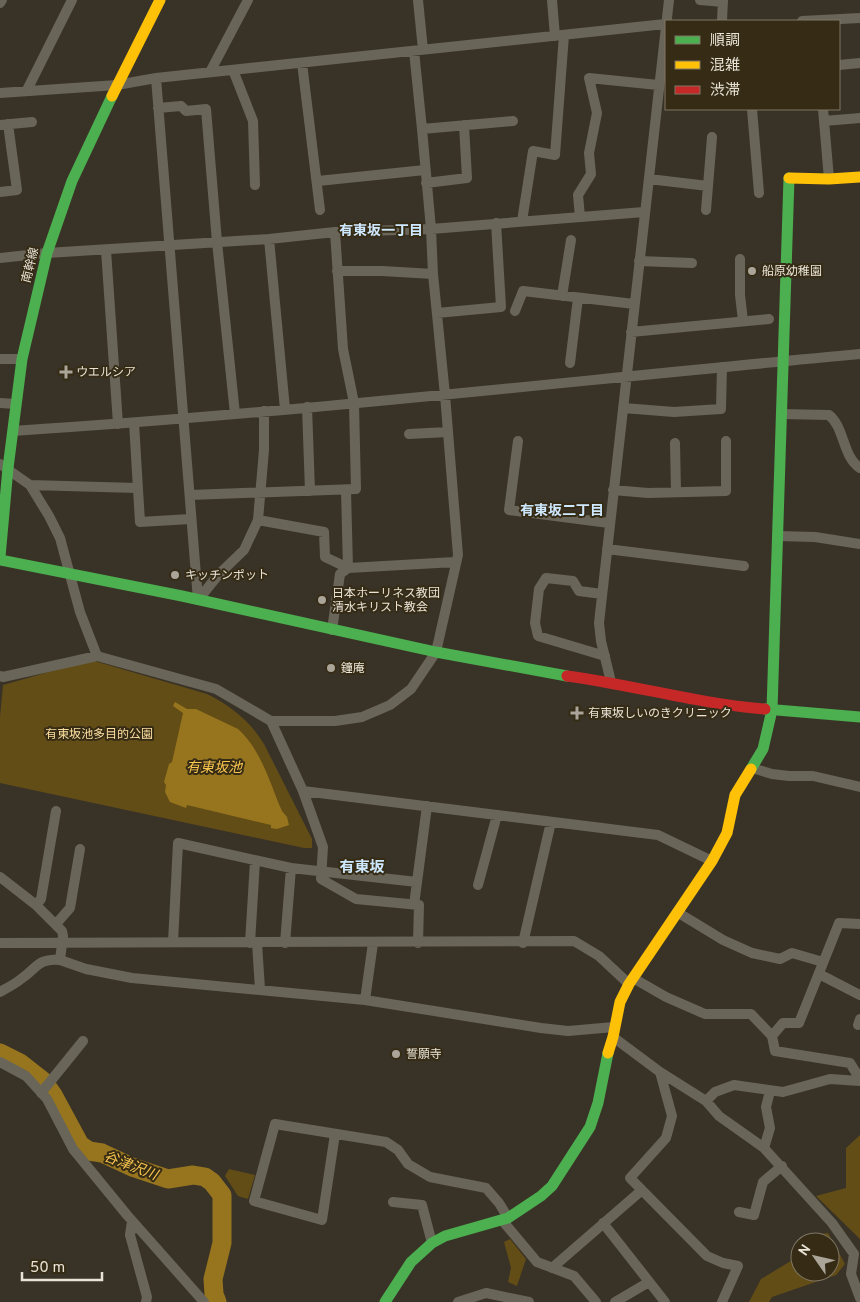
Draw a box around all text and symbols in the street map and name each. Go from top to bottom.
legend [665,20,840,110]
text: 順調 [710,32,740,51]
text: 混雑 [710,57,740,76]
text: 渋滞 [710,82,740,101]
district label: 有東坂一丁目 [339,223,423,240]
street label: 南幹線 [19,246,43,285]
place label: 船原幼稚園 [762,264,822,280]
marker: 船原幼稚園 [746,265,758,277]
place label: ウエルシア [76,365,136,381]
marker: ウエルシア [60,366,72,378]
district label: 有東坂二丁目 [520,503,604,520]
place label: キッチンポット [185,568,269,584]
marker: キッチンポット [169,569,181,581]
place label: 日本ホーリネス教団 清水キリスト教会 [332,586,440,616]
marker: 日本ホーリネス教団 清水キリスト教会 [316,594,328,606]
place label: 鐘庵 [341,661,365,677]
marker: 鐘庵 [325,662,337,674]
marker: 有東坂しいのきクリニック [570,706,584,720]
place label: 有東坂しいのきクリニック [588,706,732,722]
park label: 有東坂池多目的公園 [45,727,153,743]
water label: 有東坂池 [186,760,244,777]
district label: 有東坂 [339,859,385,878]
place label: 誓願寺 [406,1047,442,1063]
marker: 誓願寺 [390,1048,402,1060]
water label: 谷津沢川 [101,1148,162,1185]
north arrow [790,1232,840,1282]
text: N [796,1242,815,1259]
scale bar [22,1250,102,1282]
text: 50 m [30,1259,65,1278]

